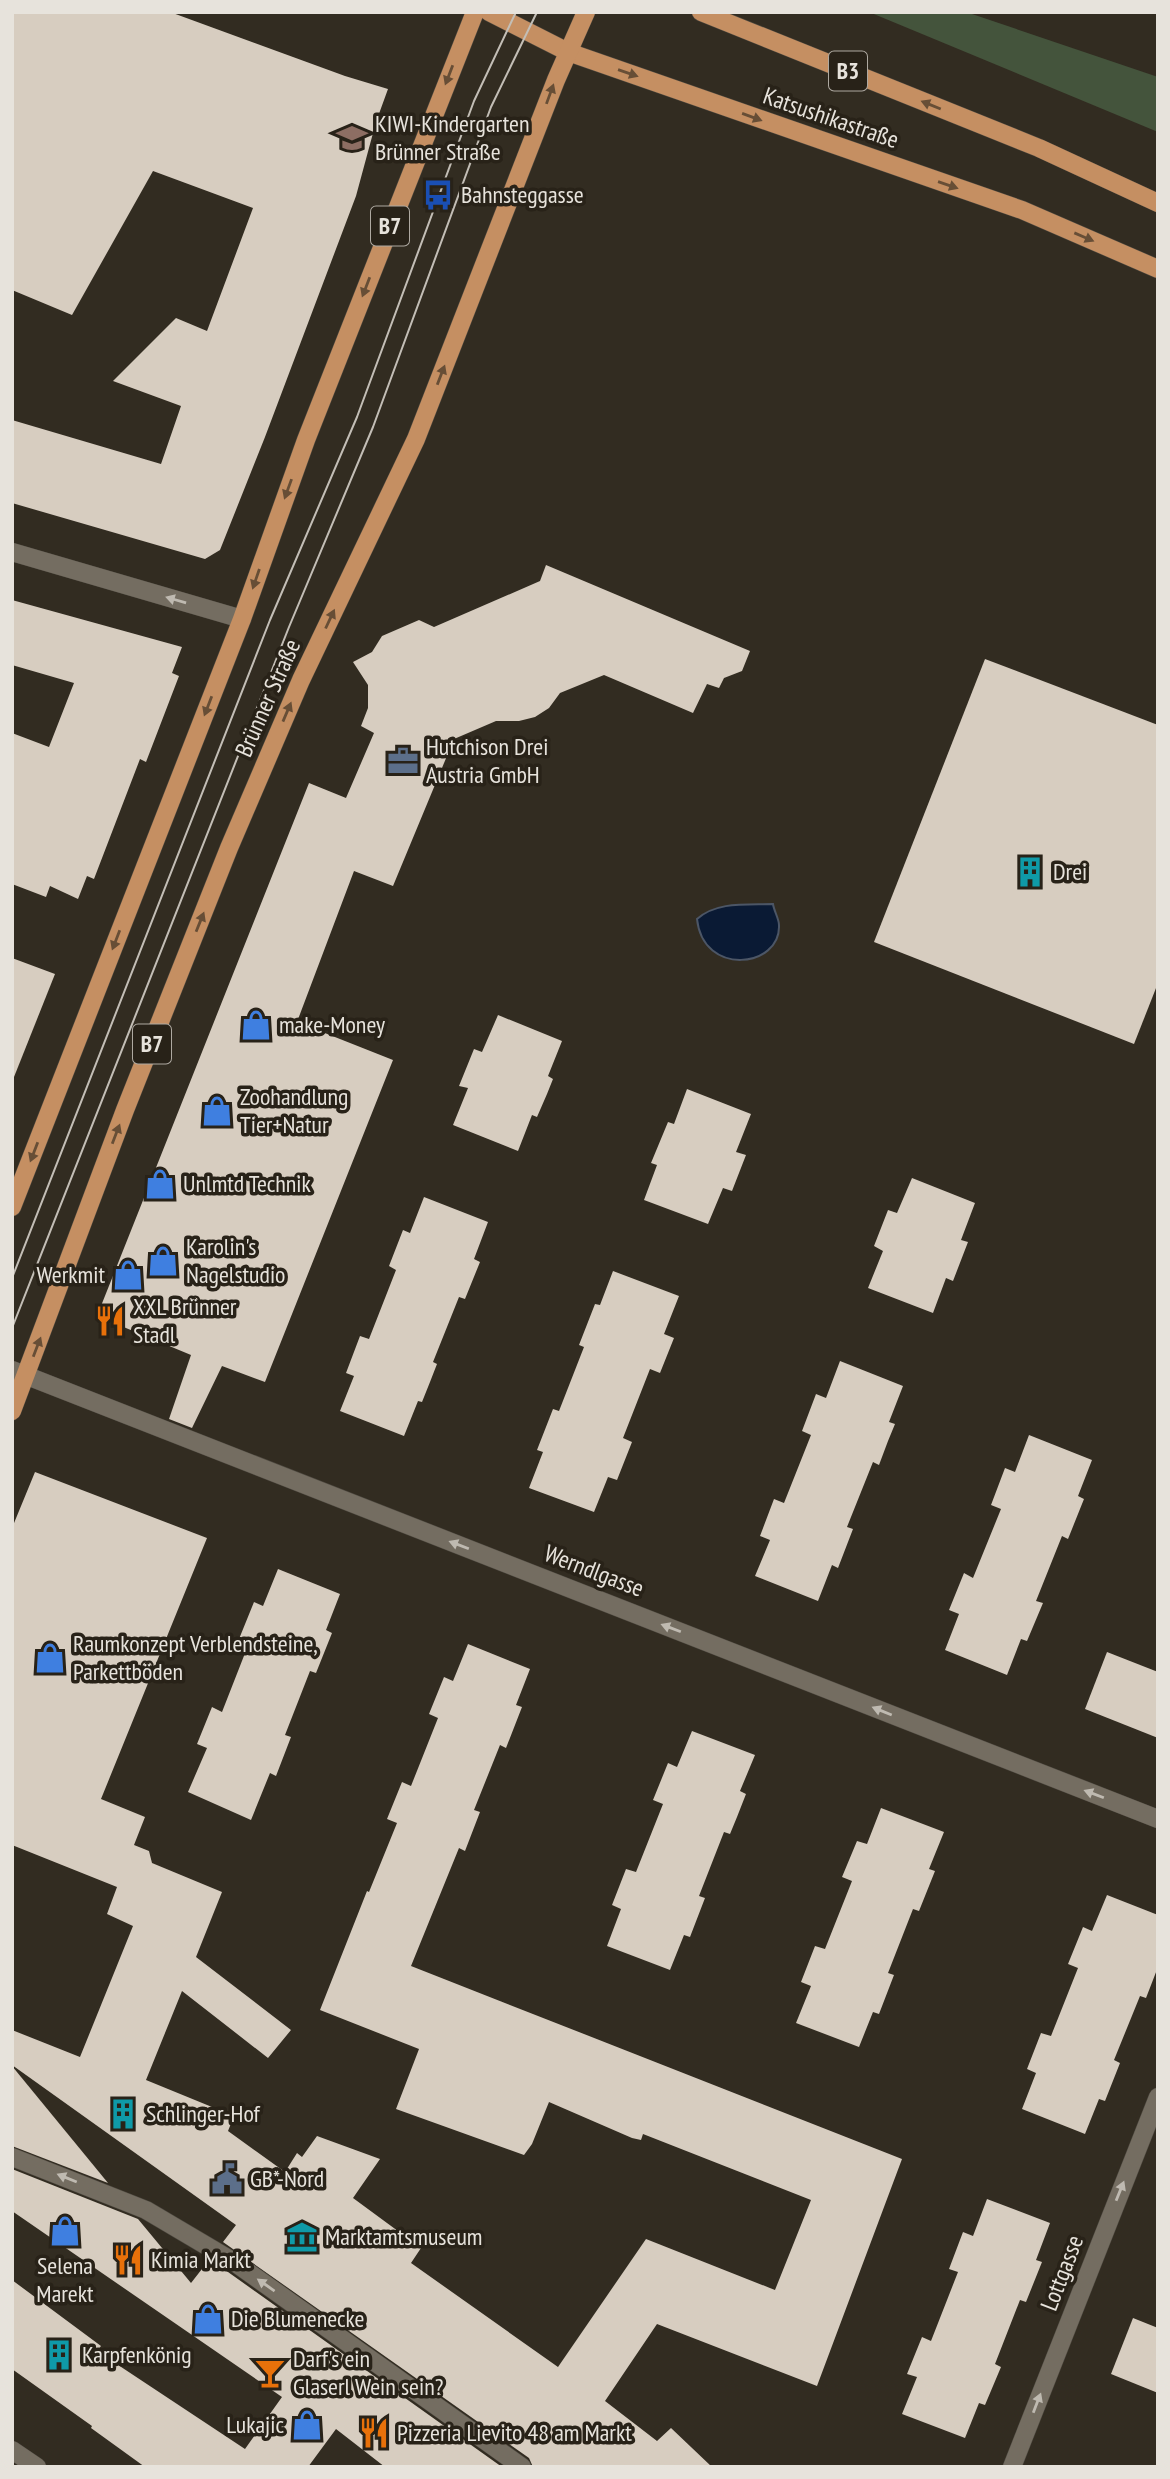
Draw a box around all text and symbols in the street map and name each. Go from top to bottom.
road number: B3 [829,52,867,90]
one-way arrow [444,65,455,86]
one-way arrow [618,68,639,79]
street label: Katsushikastraße [759,80,903,155]
one-way arrow [545,84,556,105]
one-way arrow [920,99,941,110]
place label: KIWI-Kindergarten Brünner Straße [375,108,530,167]
one-way arrow [742,112,763,123]
school or university icon: KIWI-Kindergarten Brünner Straße [335,121,369,155]
bus stop icon: Bahnsteggasse [421,178,455,212]
place label: Bahnsteggasse [461,179,584,210]
one-way arrow [938,180,959,191]
road number: B7 [371,206,409,246]
one-way arrow [1074,232,1095,243]
one-way arrow [360,277,371,298]
one-way arrow [436,364,447,385]
one-way arrow [282,479,293,500]
one-way arrow [250,568,261,589]
one-way arrow [166,595,187,605]
one-way arrow [325,609,336,629]
street label: Brünner Straße [228,634,307,761]
one-way arrow [203,695,214,716]
one-way arrow [282,702,293,723]
place label: Hutchison Drei Austria GmbH [426,731,548,790]
office icon: Hutchison Drei Austria GmbH [386,744,420,778]
building icon: Drei [1013,855,1047,889]
place label: Drei [1053,856,1087,887]
one-way arrow [194,912,205,933]
one-way arrow [111,930,122,951]
shop icon: make-Money [239,1008,273,1042]
place label: make-Money [279,1009,385,1040]
road number: B7 [133,1024,171,1064]
place label: Zoohandlung Tier+Natur [240,1081,348,1140]
shop icon: Zoohandlung Tier+Natur [200,1094,234,1128]
one-way arrow [111,1123,122,1144]
one-way arrow [28,1142,39,1163]
shop icon: Unlmtd Technik [143,1167,177,1201]
place label: Unlmtd Technik [183,1168,312,1199]
place label: Karolin's Nagelstudio [186,1231,285,1290]
shop icon: Karolin's Nagelstudio [146,1244,180,1278]
shop icon: Werkmit [111,1258,145,1292]
place label: Werkmit [37,1259,105,1290]
place label: XXL Brünner Stadl [133,1291,237,1350]
restaurant icon: XXL Brünner Stadl [93,1304,127,1338]
one-way arrow [31,1336,42,1357]
street label: Werndlgasse [540,1537,648,1604]
one-way arrow [448,1539,469,1550]
one-way arrow [660,1622,681,1633]
place label: Raumkonzept Verblendsteine, Parkettböden [73,1628,318,1687]
shop icon: Raumkonzept Verblendsteine, Parkettböden [33,1641,67,1675]
one-way arrow [872,1705,893,1716]
one-way arrow [1084,1788,1105,1799]
building icon: Schlinger-Hof [106,2097,140,2131]
place label: Schlinger-Hof [146,2098,261,2129]
public building icon: GB*-Nord [210,2162,244,2196]
place label: GB*-Nord [250,2163,324,2194]
one-way arrow [56,2172,77,2183]
one-way arrow [1114,2181,1125,2202]
shop icon: Selena Marekt [48,2214,82,2248]
museum icon: Marktamtsmuseum [285,2220,319,2254]
place label: Marktamtsmuseum [325,2221,482,2252]
street label: Lottgasse [1033,2231,1090,2315]
restaurant icon: Kimia Markt [111,2243,145,2277]
place label: Kimia Markt [151,2244,251,2275]
place label: Selena Marekt [36,2250,94,2309]
one-way arrow [257,2278,276,2292]
shop icon: Die Blumenecke [191,2302,225,2336]
place label: Die Blumenecke [231,2303,364,2334]
building icon: Karpfenkönig [42,2338,76,2372]
place label: Karpfenkönig [82,2339,192,2370]
place label: Darf's ein Glaserl Wein sein? [293,2343,443,2402]
bar icon: Darf's ein Glaserl Wein sein? [253,2356,287,2390]
one-way arrow [1032,2393,1043,2414]
shop icon: Lukajic [290,2408,324,2442]
place label: Lukajic [226,2409,284,2440]
restaurant icon: Pizzeria Lievito 48 am Markt [357,2416,391,2450]
place label: Pizzeria Lievito 48 am Markt [397,2417,632,2448]

